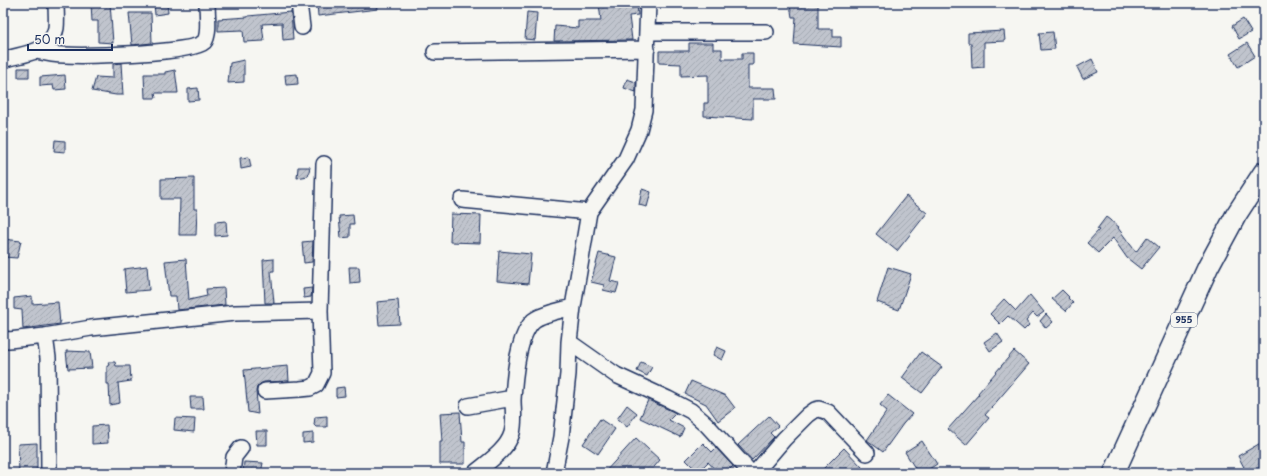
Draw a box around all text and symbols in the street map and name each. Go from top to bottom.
scale bar [28,26,112,52]
text: 50 m [34,30,65,48]
road number: 955 [1171,313,1197,327]

